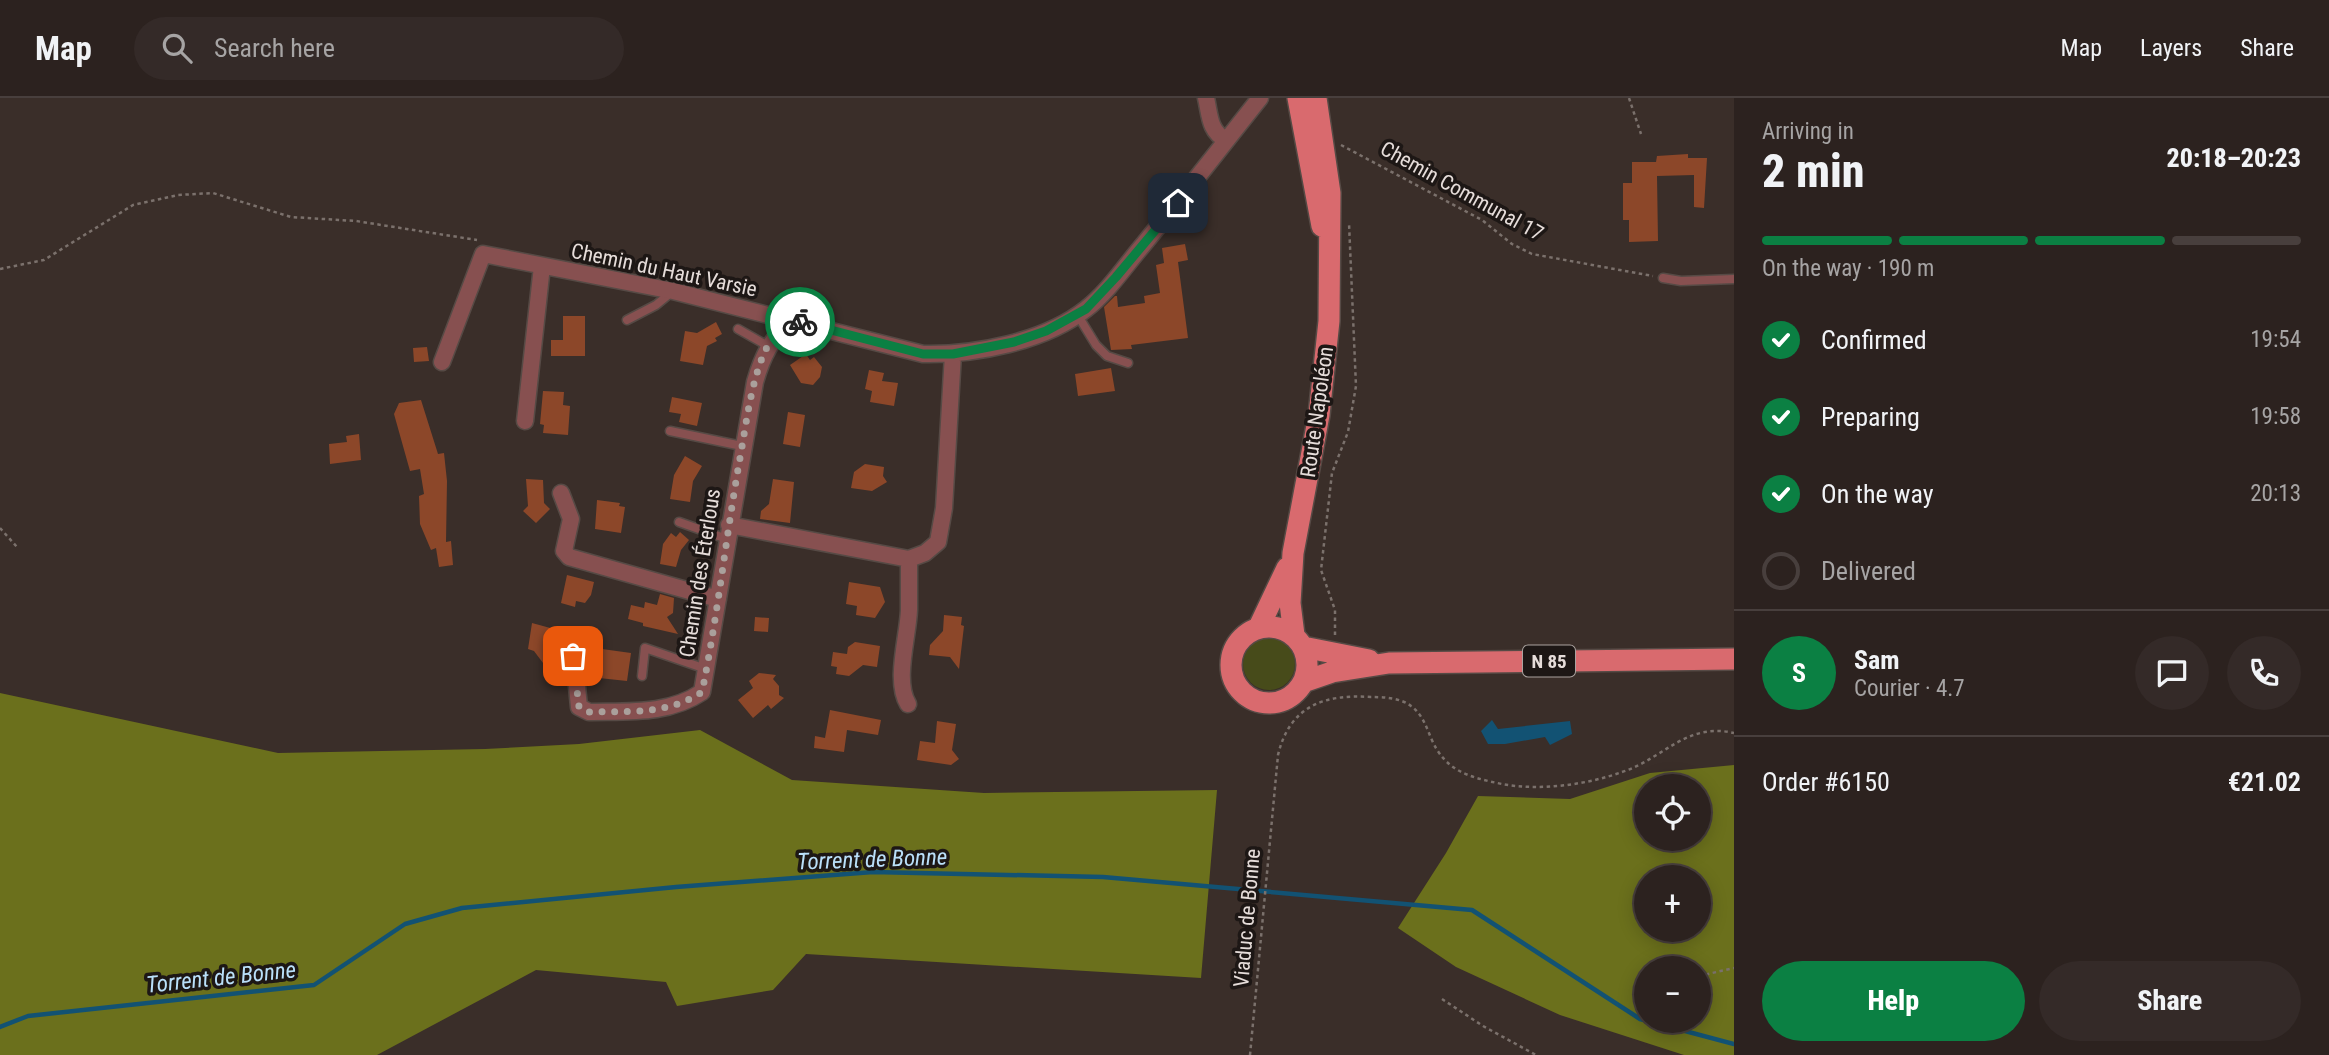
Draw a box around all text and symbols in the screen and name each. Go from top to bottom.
search box [134,17,624,80]
text: Map [35,29,92,68]
icon: search [158,29,196,67]
text: Search here [214,33,335,63]
text: Map [2061,34,2102,62]
text: Layers [2140,34,2202,62]
text: Share [2240,34,2294,62]
text: Arriving in [1762,118,1854,145]
street label: Chemin Communal 17 [1376,136,1548,246]
text: 20:18–20:23 [2167,143,2301,173]
text: 2 min [1762,144,1865,198]
pin [1148,173,1208,233]
icon: home [1159,184,1197,222]
street label: Chemin du Haut Varsie [569,239,759,301]
text: On the way · 190 m [1762,255,1934,282]
courier [765,287,835,357]
icon: bike [781,303,819,341]
icon: check [1762,321,1800,359]
text: Confirmed [1821,325,1927,355]
text: 19:54 [2250,326,2301,353]
street label: Route Napoléon [1296,345,1338,479]
icon: check [1762,398,1800,436]
text: Preparing [1821,402,1920,432]
text: 19:58 [2250,403,2301,430]
icon: check [1762,475,1800,513]
text: On the way [1821,479,1934,509]
text: 20:13 [2250,480,2301,507]
street label: Chemin des Éterlous [675,487,725,659]
text: Delivered [1821,556,1916,586]
pin [543,626,603,686]
button: chat [2135,636,2209,710]
button: phone [2227,636,2301,710]
icon: bag [554,637,592,675]
text: Sam [1854,645,1900,675]
road number: N 85 [1523,646,1575,676]
text: S [1792,658,1806,688]
text: Courier · 4.7 [1854,675,1965,702]
text: Order #6150 [1762,767,1890,797]
text: €21.02 [2228,767,2301,797]
map controls [1634,774,1711,1033]
button: locate [1634,774,1711,851]
water label: Torrent de Bonne [796,843,948,876]
street label: Viaduc de Bonne [1229,848,1265,988]
button: + [1634,865,1711,942]
water label: Torrent de Bonne [145,956,297,999]
button: − [1634,956,1711,1033]
button: Help [1762,961,2025,1041]
button: Share [2039,961,2301,1041]

